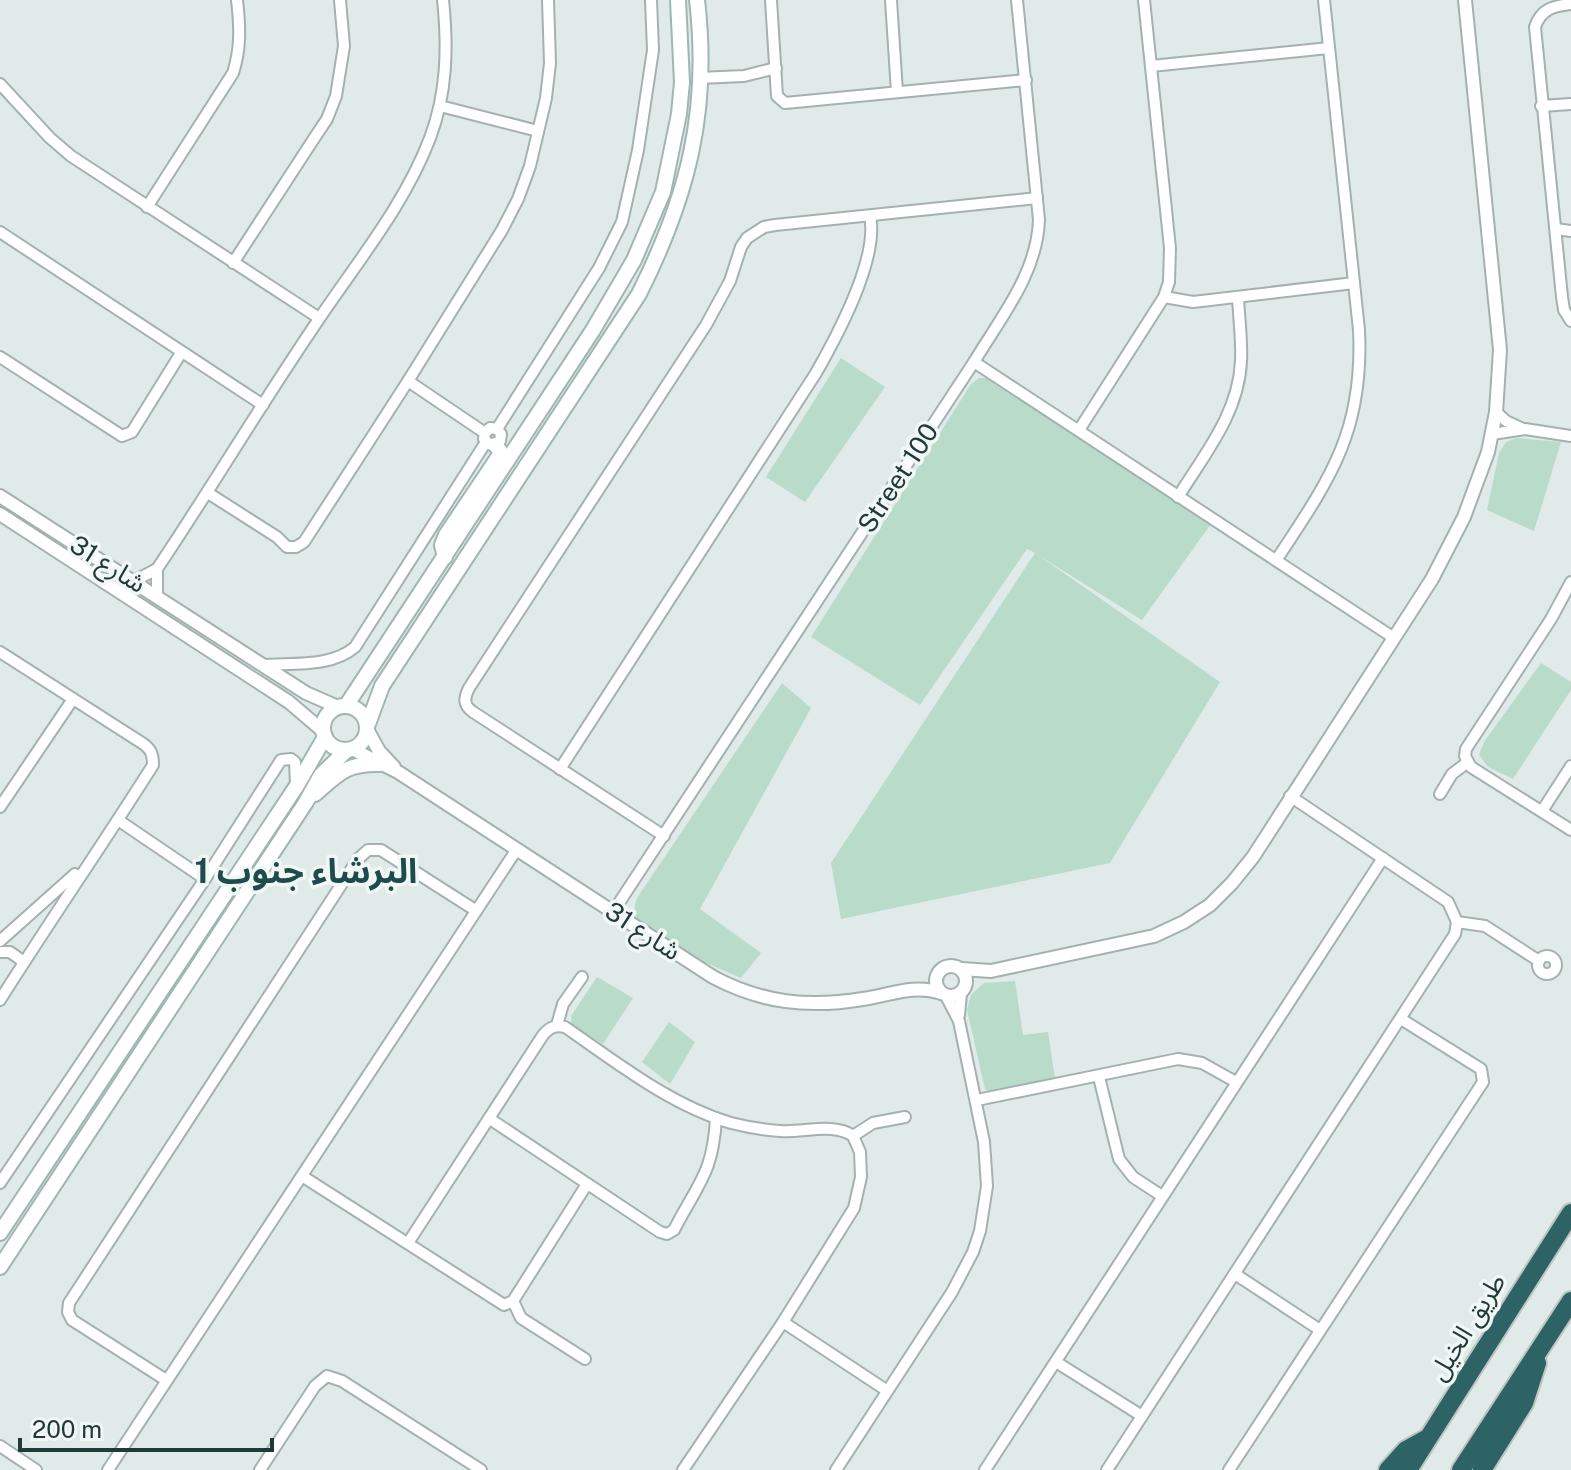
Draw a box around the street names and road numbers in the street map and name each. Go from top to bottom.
street label: Street 100 [851,417,944,538]
street label: شارع 31 [62,528,152,602]
street label: شارع 31 [597,895,687,970]
street label: طريق الخيل [1422,1267,1512,1387]

